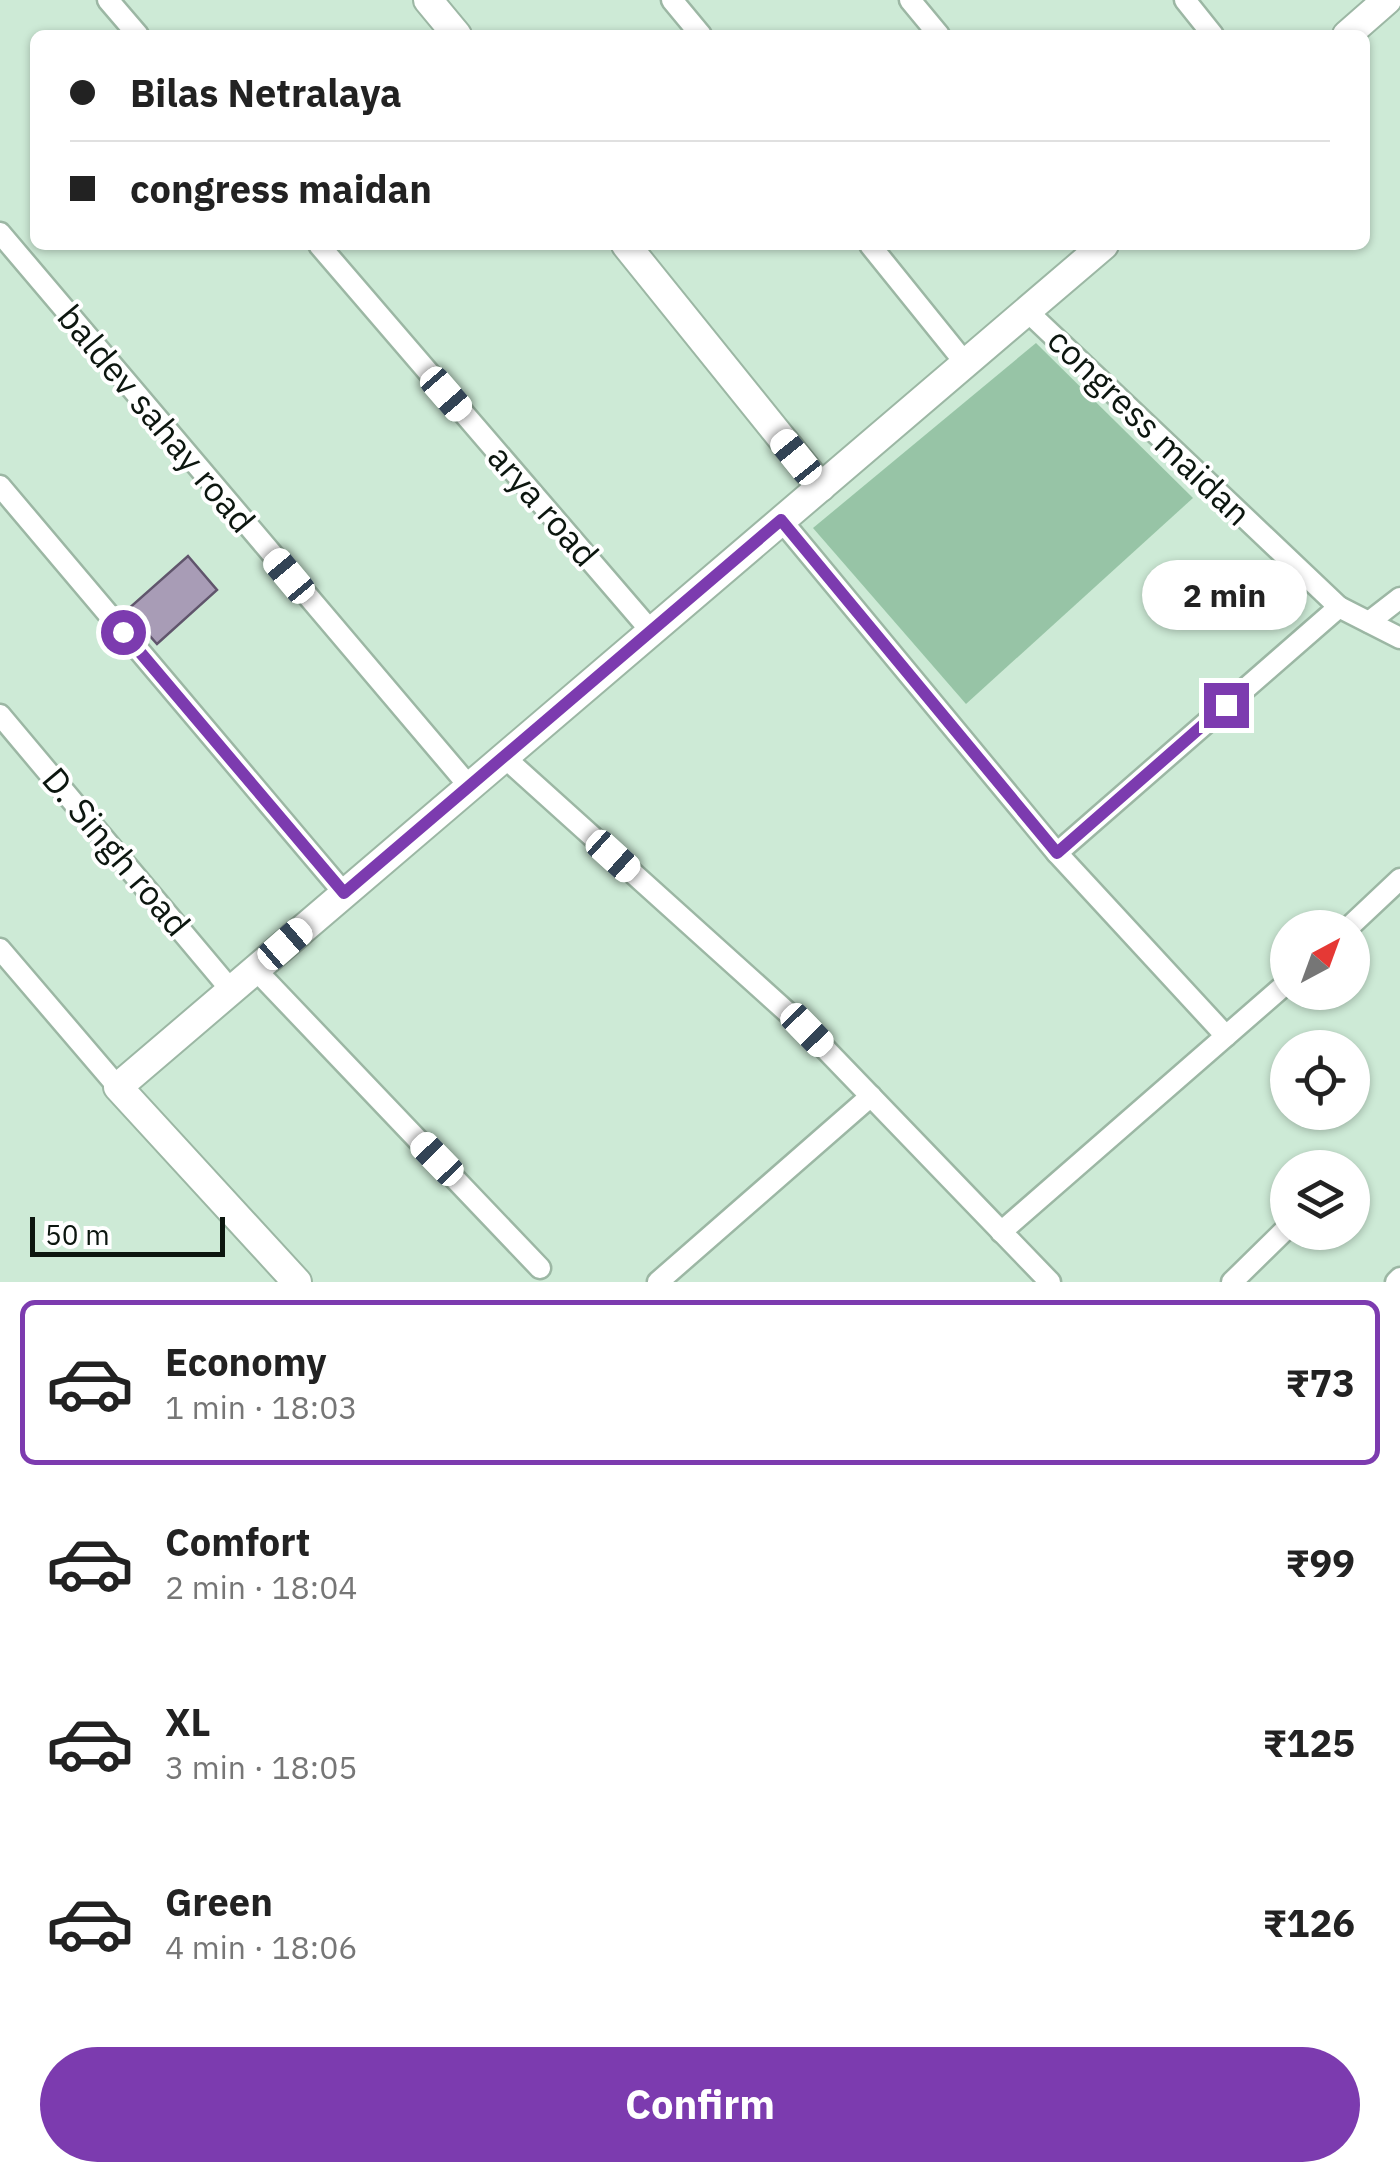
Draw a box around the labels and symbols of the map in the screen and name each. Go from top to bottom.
street label: baldev sahay road [48,295,266,542]
street label: congress maidan [1038,317,1261,535]
car [415,362,477,426]
car [765,424,827,490]
street label: arya road [478,435,609,576]
car [258,543,320,609]
callout: 2 min [1144,560,1308,630]
route start [101,610,146,655]
route end [1204,683,1249,728]
street label: D. Singh road [33,757,201,945]
car [581,825,645,887]
north arrow [1270,910,1370,1010]
car [253,913,317,975]
car [775,998,839,1062]
car [405,1127,469,1191]
scale bar [30,1212,225,1256]

